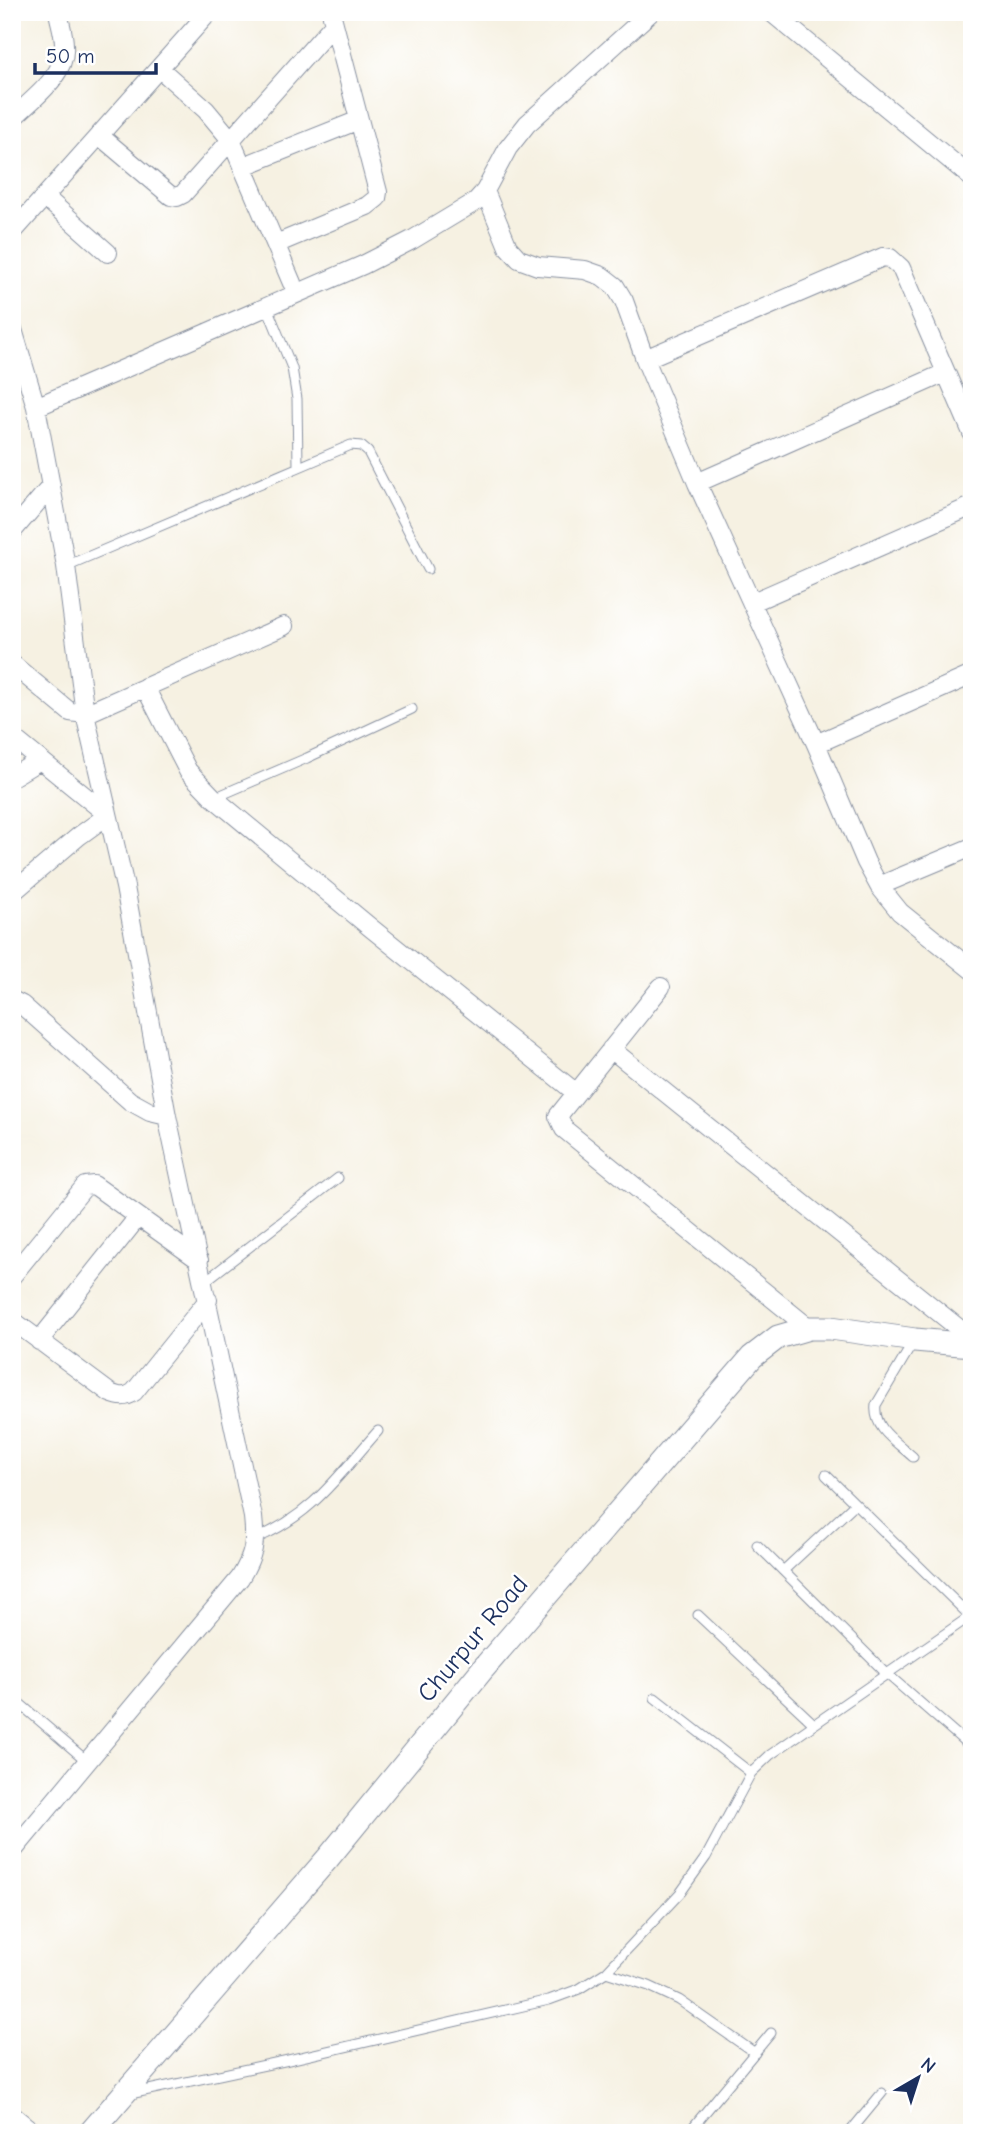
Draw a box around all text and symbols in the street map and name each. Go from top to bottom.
scale bar [35,32,156,76]
text: 50 m [46,44,95,68]
street label: Churpur Road [411,1570,535,1708]
north arrow [883,2044,953,2114]
text: N [916,2053,940,2078]

